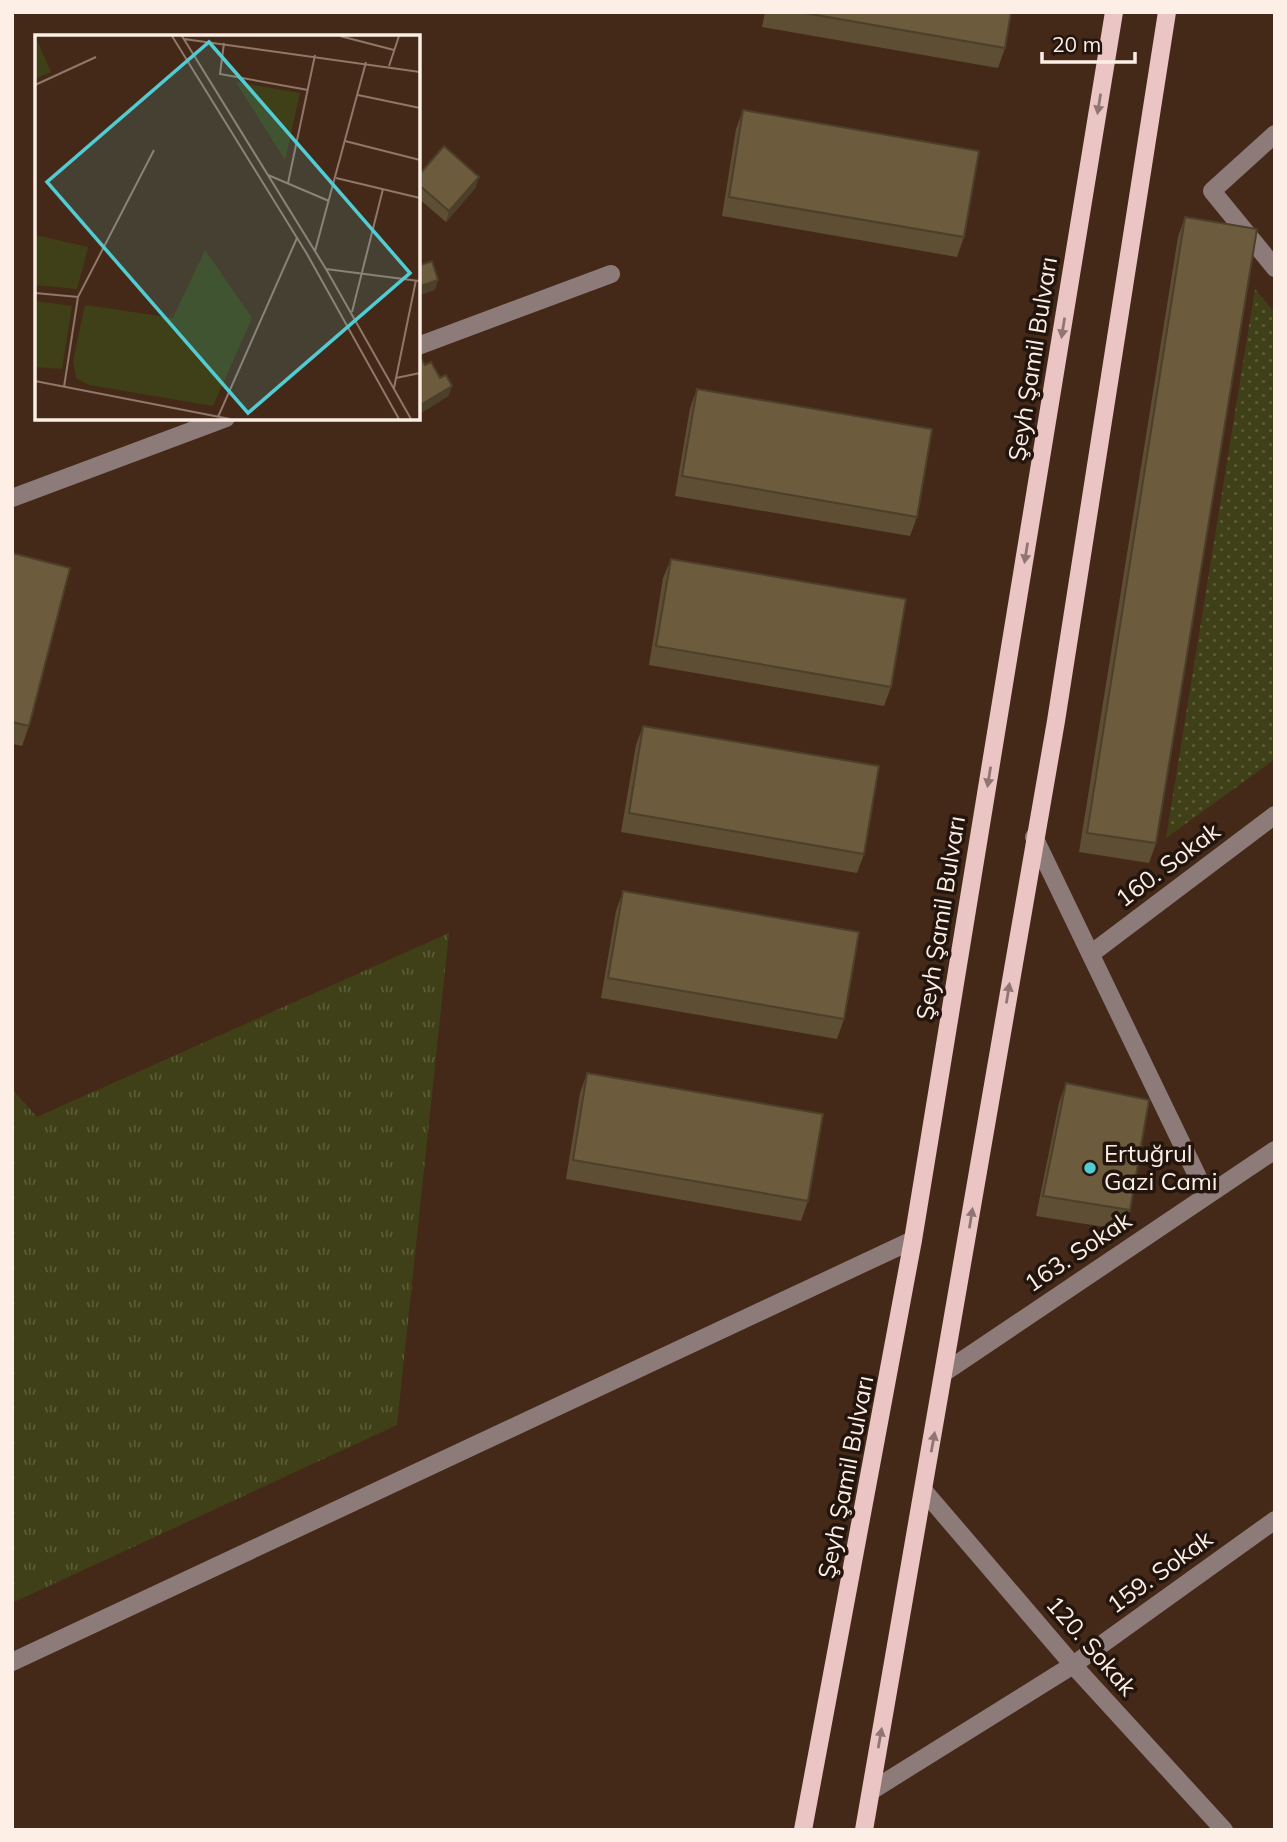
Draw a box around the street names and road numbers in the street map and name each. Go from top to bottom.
street label: Şeyh Şamil Bulvarı [1001,255,1063,463]
street label: Şeyh Şamil Bulvarı [909,814,971,1022]
street label: 160. Sokak [1109,815,1226,913]
street label: 163. Sokak [1018,1204,1137,1298]
street label: Şeyh Şamil Bulvarı [811,1373,879,1581]
street label: 159. Sokak [1101,1523,1218,1619]
street label: 120. Sokak [1040,1589,1144,1702]

